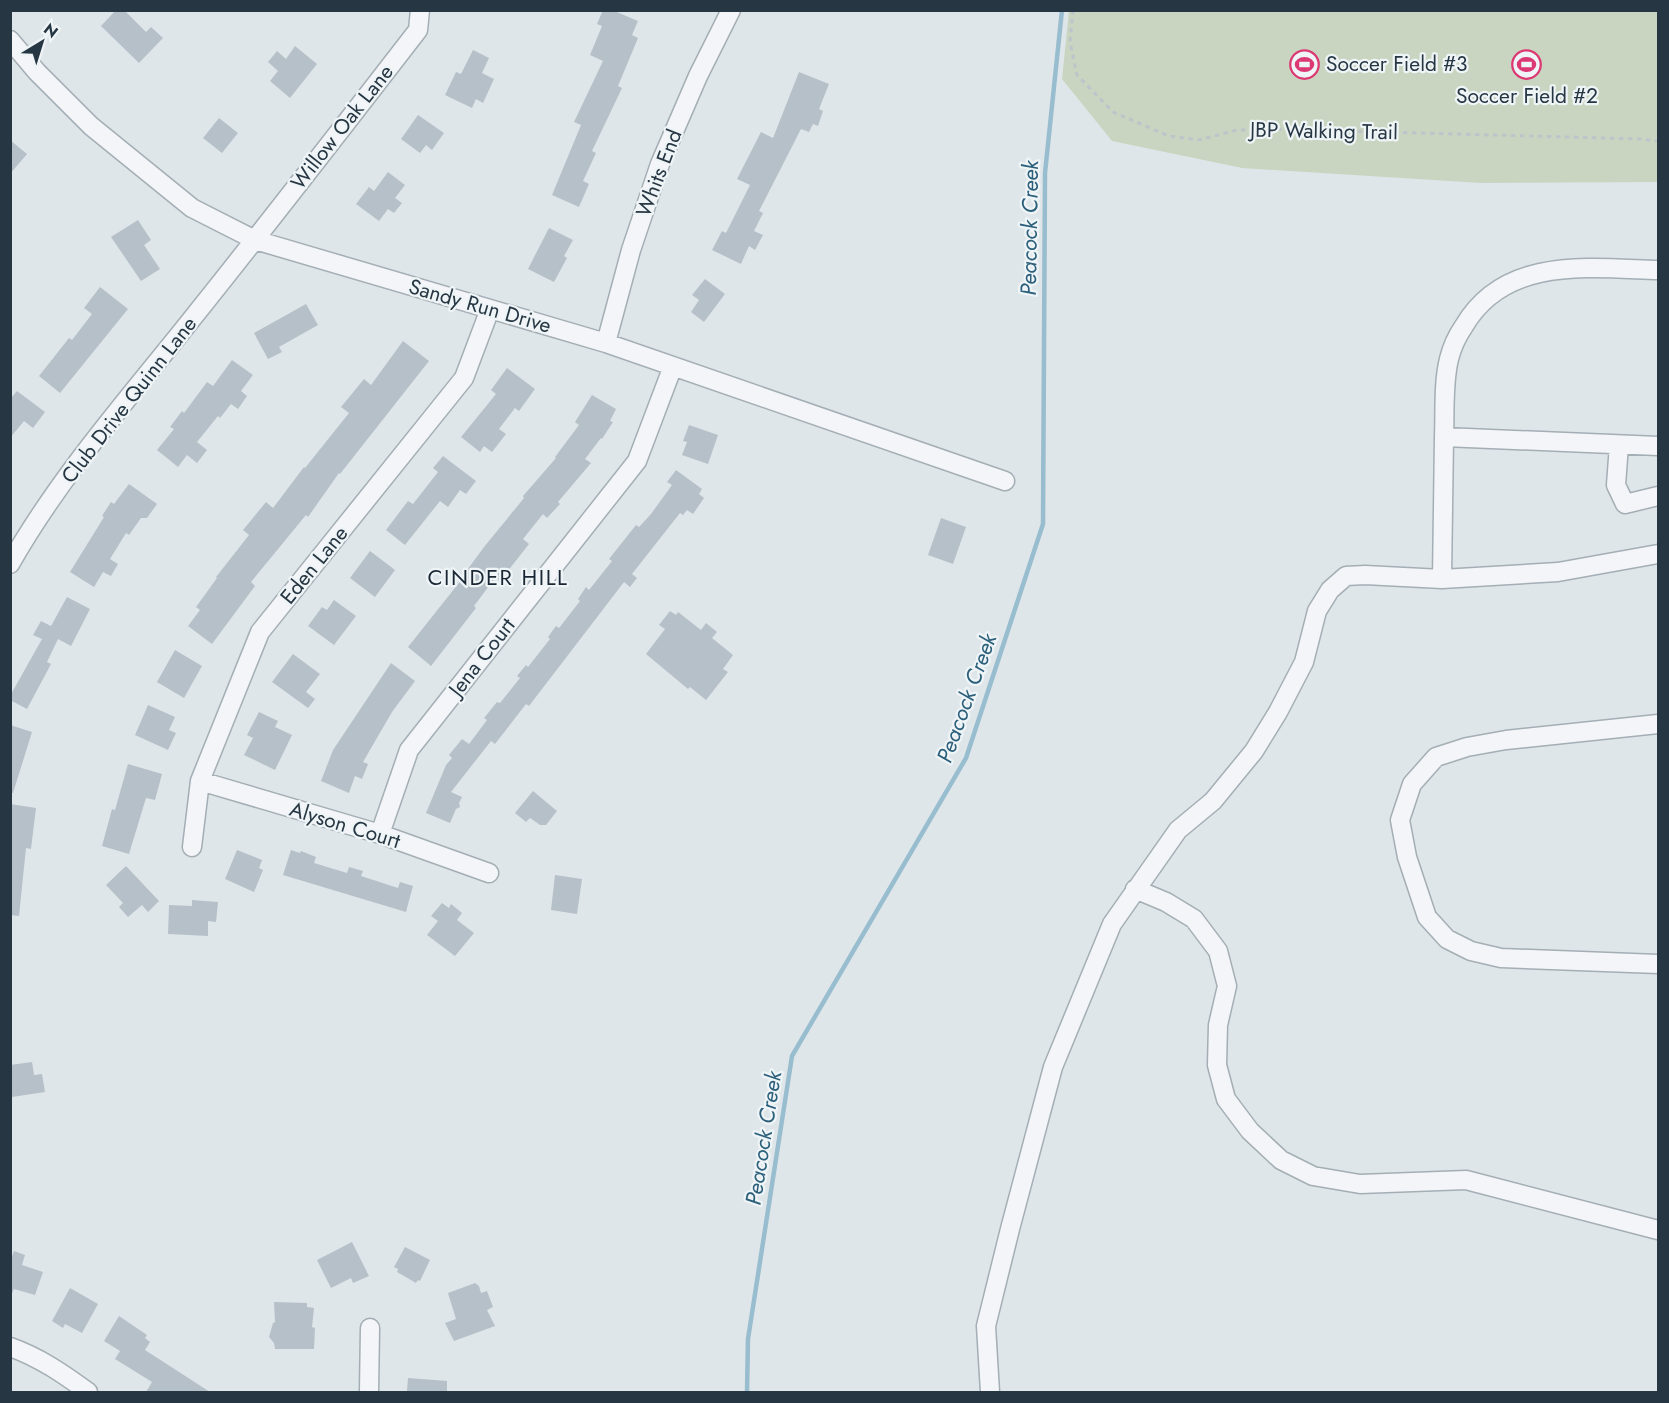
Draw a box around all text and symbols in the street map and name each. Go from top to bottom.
north arrow [12,12,72,72]
text: N [39,18,63,44]
sports icon: Soccer Field #3 [1289,48,1321,80]
place label: Soccer Field #3 [1326,49,1467,79]
sports icon: Soccer Field #2 [1511,49,1543,81]
street label: Willow Oak Lane [284,58,400,196]
place label: Soccer Field #2 [1456,81,1598,111]
street label: JBP Walking Trail [1247,115,1398,147]
street label: Whits End [629,125,689,221]
water label: Peacock Creek [1012,158,1046,296]
street label: Sandy Run Drive [405,271,555,341]
street label: Club Drive Quinn Lane [54,310,204,490]
street label: Eden Lane [273,519,355,611]
district label: CINDER HILL [428,561,568,593]
street label: Jena Court [440,611,522,705]
water label: Peacock Creek [928,627,1005,767]
street label: Alyson Court [286,794,404,856]
water label: Peacock Creek [737,1067,790,1207]

